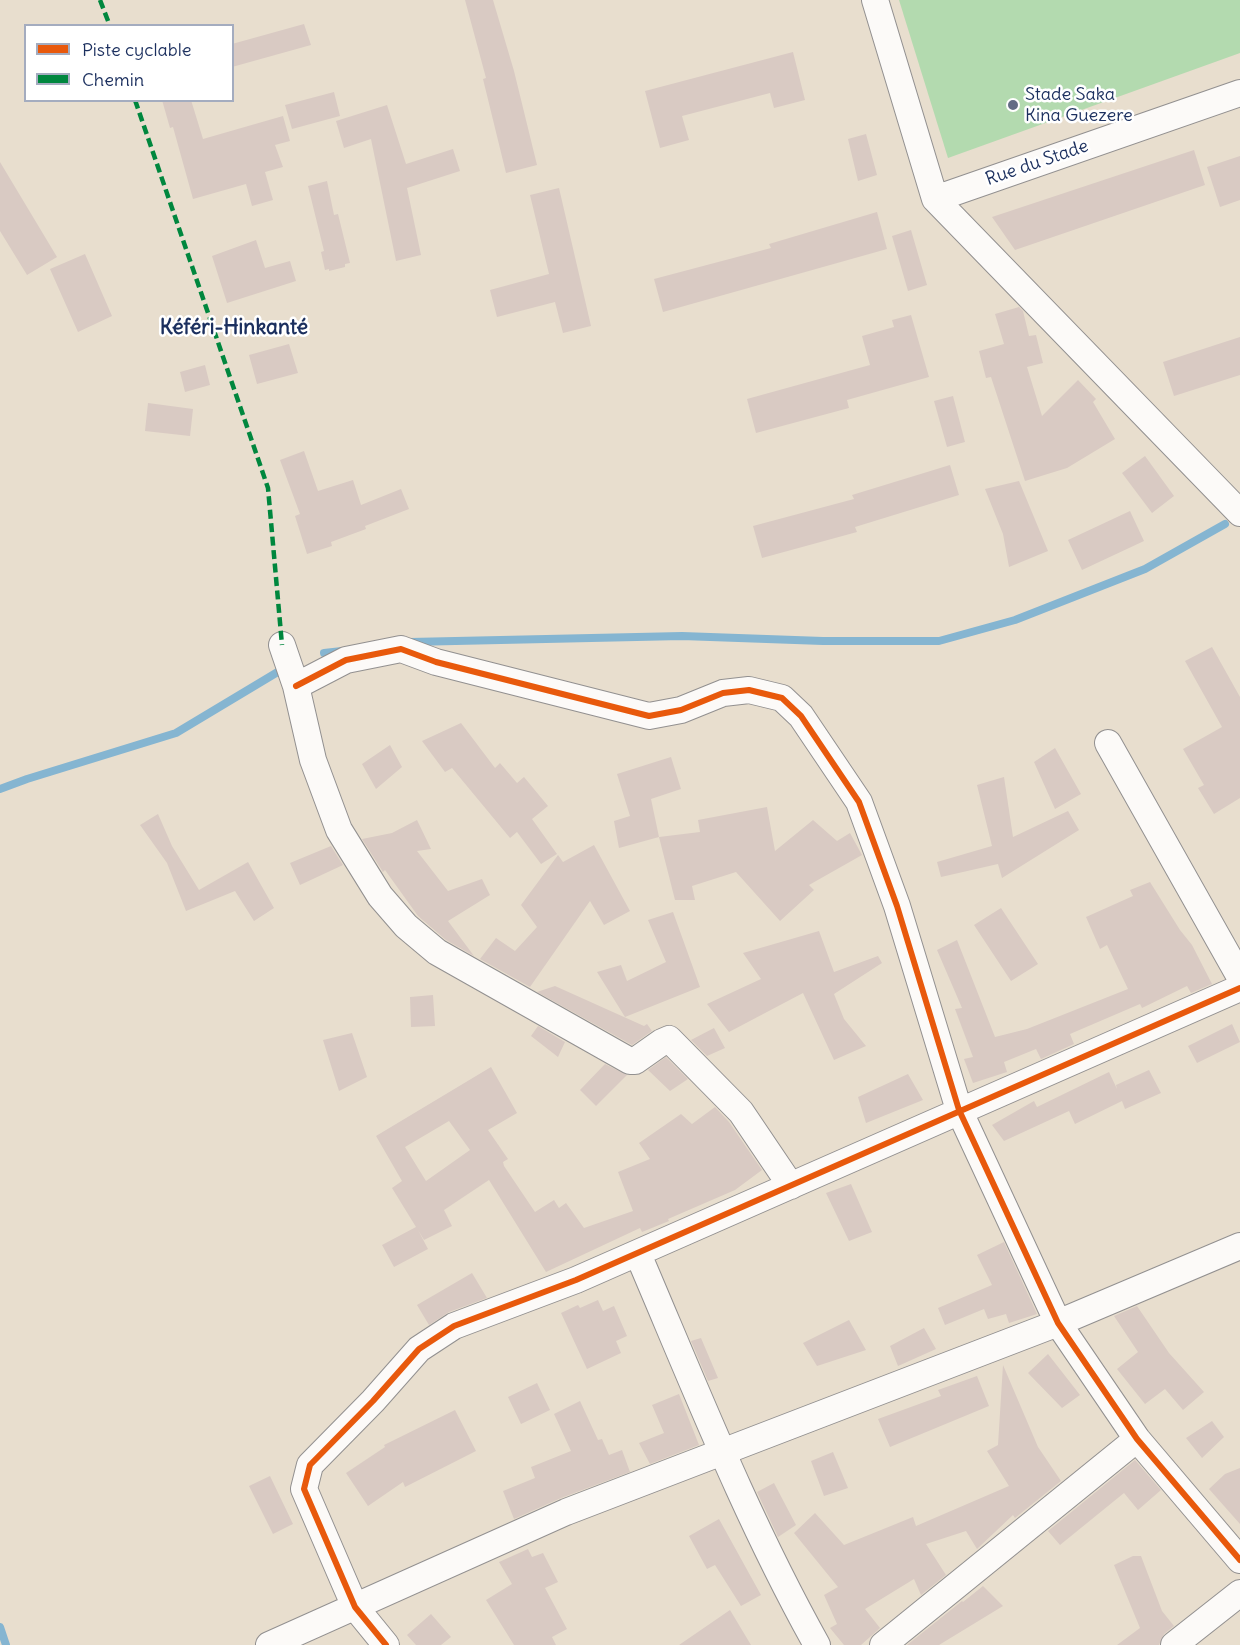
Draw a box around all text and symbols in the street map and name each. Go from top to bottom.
legend [24,24,234,102]
text: Piste cyclable [82,38,191,61]
text: Chemin [82,68,144,91]
place label: Stade Saka Kina Guezere [1025,84,1133,127]
marker: Stade Saka Kina Guezere [1006,98,1020,112]
street label: Rue du Stade [983,135,1091,191]
district label: Kéféri-Hinkanté [160,315,308,341]

